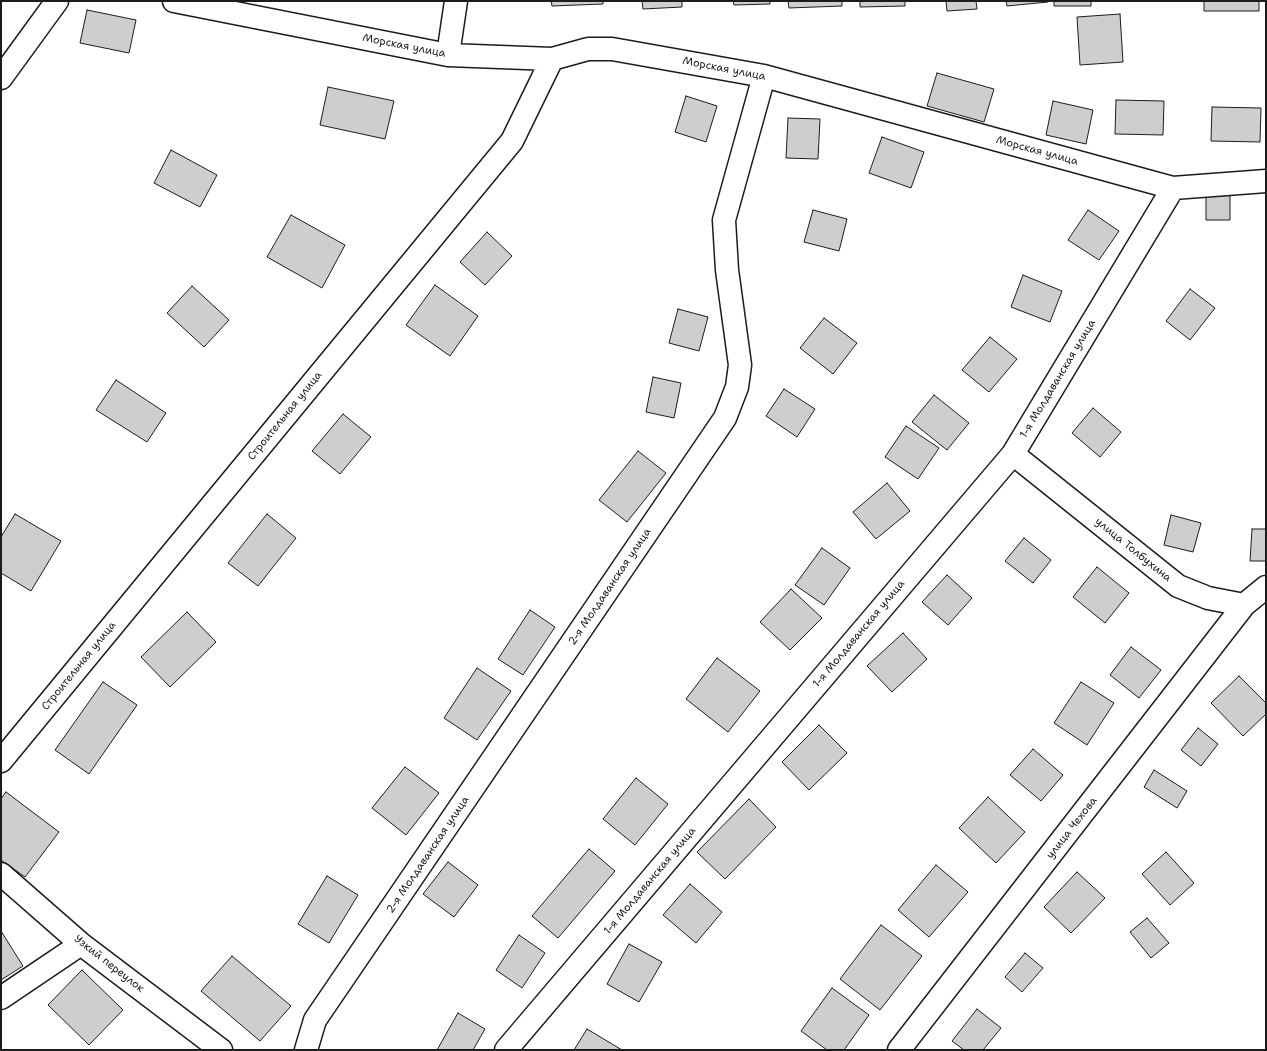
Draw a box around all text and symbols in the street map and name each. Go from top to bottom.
street label: Морская улица [361,31,447,61]
street label: Морская улица [681,54,767,84]
street label: Морская улица [995,134,1079,168]
street label: 1-я Молдаванская улица [1017,317,1099,441]
street label: Строительная улица [245,369,325,463]
street label: улица Толбухина [1092,515,1174,585]
street label: 2-я Молдаванская улица [566,526,654,648]
street label: 1-я Молдаванская улица [810,578,908,690]
street label: Строительная улица [39,619,119,713]
street label: 2-я Молдаванская улица [384,794,472,916]
street label: улица Чехова [1044,795,1100,861]
street label: 1-я Молдаванская улица [601,825,699,937]
street label: Узкий переулок [71,933,147,995]

